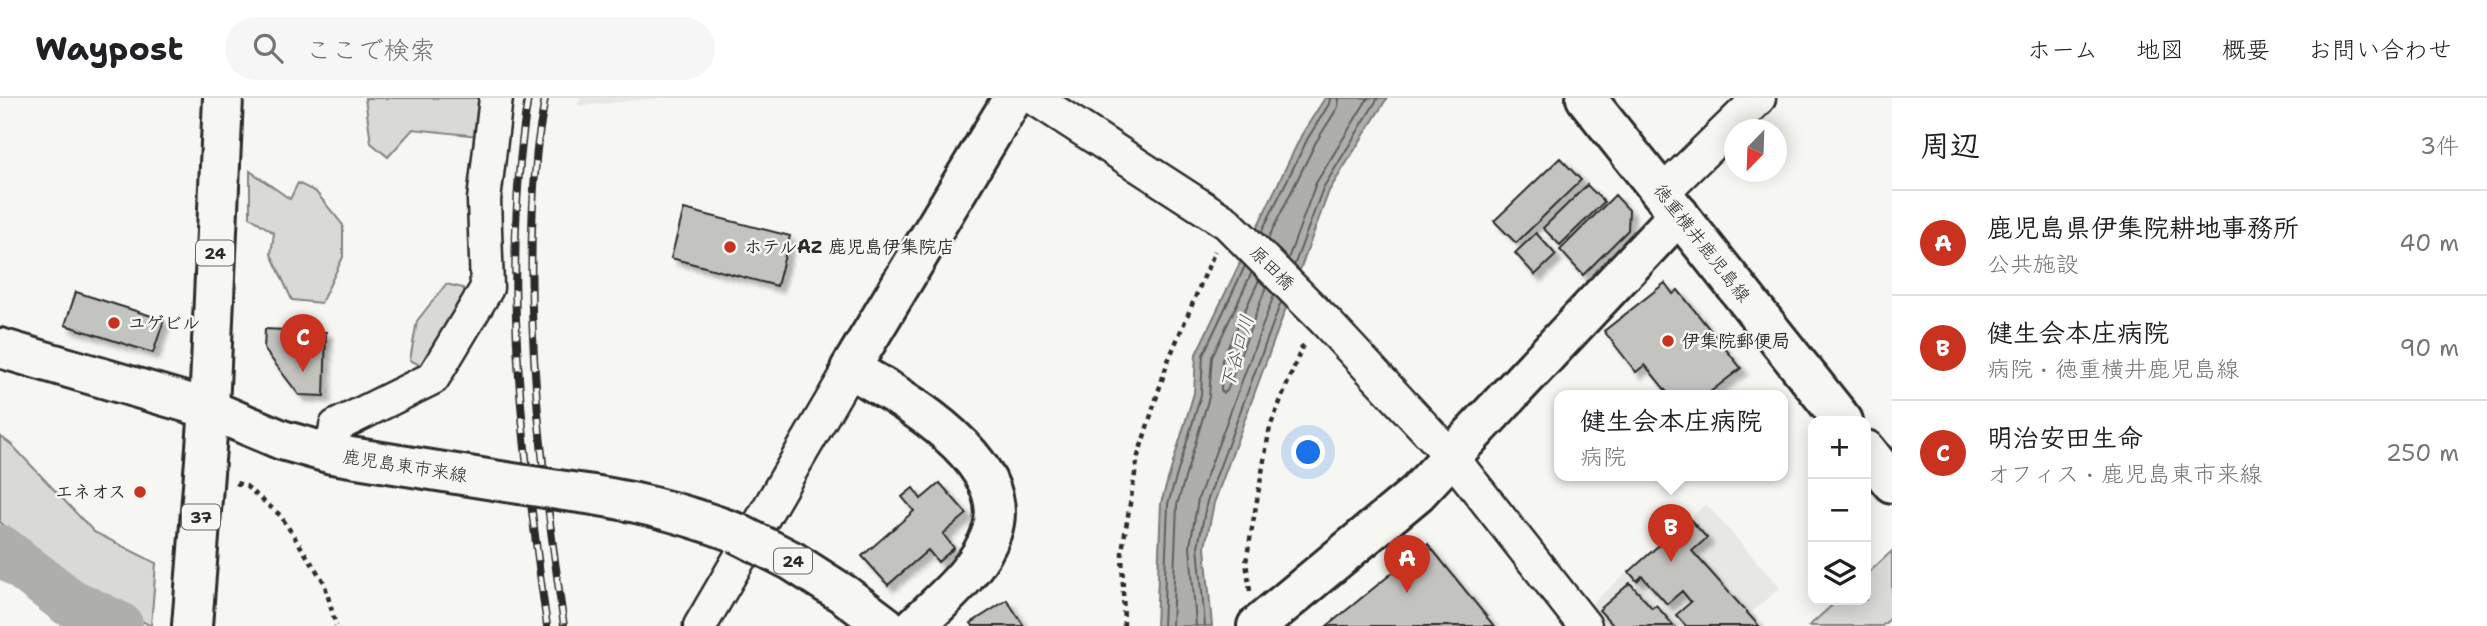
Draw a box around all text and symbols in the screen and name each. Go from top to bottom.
search box [225,17,715,80]
text: Waypost [35,26,183,71]
icon: search [249,29,287,67]
text: ここで検索 [305,32,435,67]
text: ホーム [2027,34,2098,66]
text: 地図 [2136,34,2184,66]
text: 概要 [2222,34,2270,66]
text: お問い合わせ [2308,34,2452,66]
north arrow [1724,119,1787,182]
text: 周辺 [1920,125,1980,166]
text: 3件 [2420,131,2459,161]
street label: 徳重横井鹿児島線 [1648,179,1756,307]
text: 鹿児島県伊集院耕地事務所 [1987,210,2299,245]
text: A [1934,228,1952,258]
text: 40 m [2399,228,2459,258]
place label: ホテルAZ 鹿児島伊集院店 [744,235,954,259]
marker: ホテルAZ 鹿児島伊集院店 [722,239,738,255]
road number: 24 [196,240,234,266]
street label: 原田橋 [1244,240,1300,296]
text: 公共施設 [1987,249,2079,279]
place label: ユゲビル [128,311,200,335]
water label: 下谷口川 [1215,312,1259,392]
pin: C [280,314,326,372]
marker: ユゲビル [106,315,122,331]
text: 健生会本庄病院 [1987,315,2169,350]
place label: 伊集院郵便局 [1682,329,1790,353]
marker: 伊集院郵便局 [1660,333,1676,349]
text: B [1936,333,1950,363]
text: 90 m [2399,333,2459,363]
text: 病院 · 徳重横井鹿児島線 [1987,354,2239,384]
popup [1554,390,1788,481]
text: 健生会本庄病院 [1580,403,1762,438]
map controls [1808,416,1871,605]
button: + [1808,416,1871,479]
text: 明治安田生命 [1987,420,2143,455]
your location [1291,435,1325,469]
text: C [1936,438,1950,468]
text: 250 m [2386,438,2459,468]
text: 病院 [1580,442,1626,472]
street label: 鹿児島東市来線 [341,444,469,488]
text: オフィス · 鹿児島東市来線 [1987,459,2262,489]
button: − [1808,479,1871,542]
place label: エネオス [55,480,126,504]
marker: エネオス [132,484,148,500]
road number: 37 [182,504,220,530]
pin: B [1648,504,1694,562]
pin: A [1384,535,1430,593]
button: layers [1808,542,1871,605]
road number: 24 [774,548,812,574]

